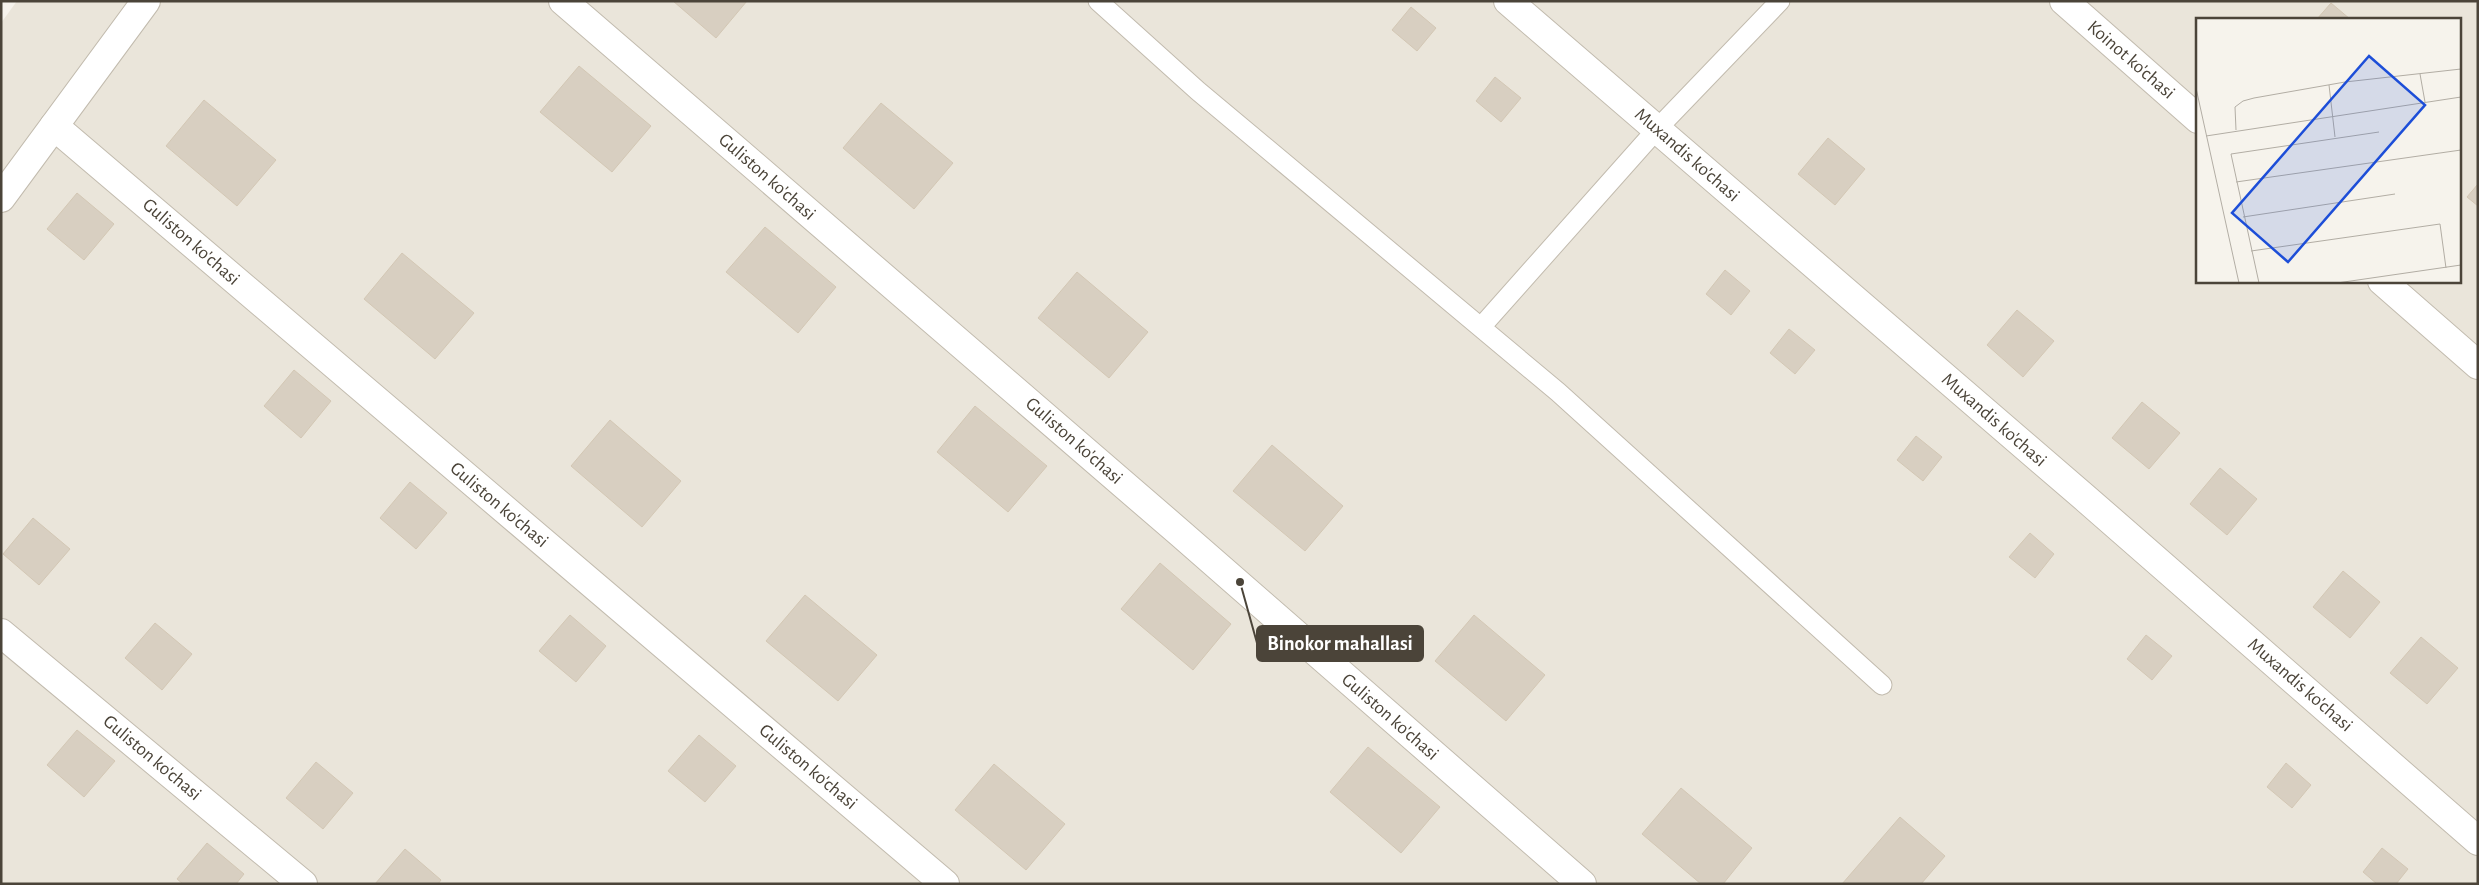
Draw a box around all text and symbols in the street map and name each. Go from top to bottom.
street label: Koinot ko'chasi [2084,17,2178,103]
inset map [2196,18,2462,282]
street label: Muxandis ko'chasi [1631,105,1743,205]
street label: Guliston ko'chasi [715,130,819,224]
street label: Guliston ko'chasi [139,195,243,289]
street label: Muxandis ko'chasi [1938,370,2050,470]
street label: Guliston ko'chasi [1022,394,1126,488]
street label: Guliston ko'chasi [446,459,552,551]
callout: Binokor mahallasi [1257,626,1423,661]
text: Binokor mahallasi [1267,634,1413,654]
street label: Muxandis ko'chasi [2244,635,2356,735]
street label: Guliston ko'chasi [1338,670,1442,764]
street label: Guliston ko'chasi [99,712,205,804]
street label: Guliston ko'chasi [755,721,861,813]

